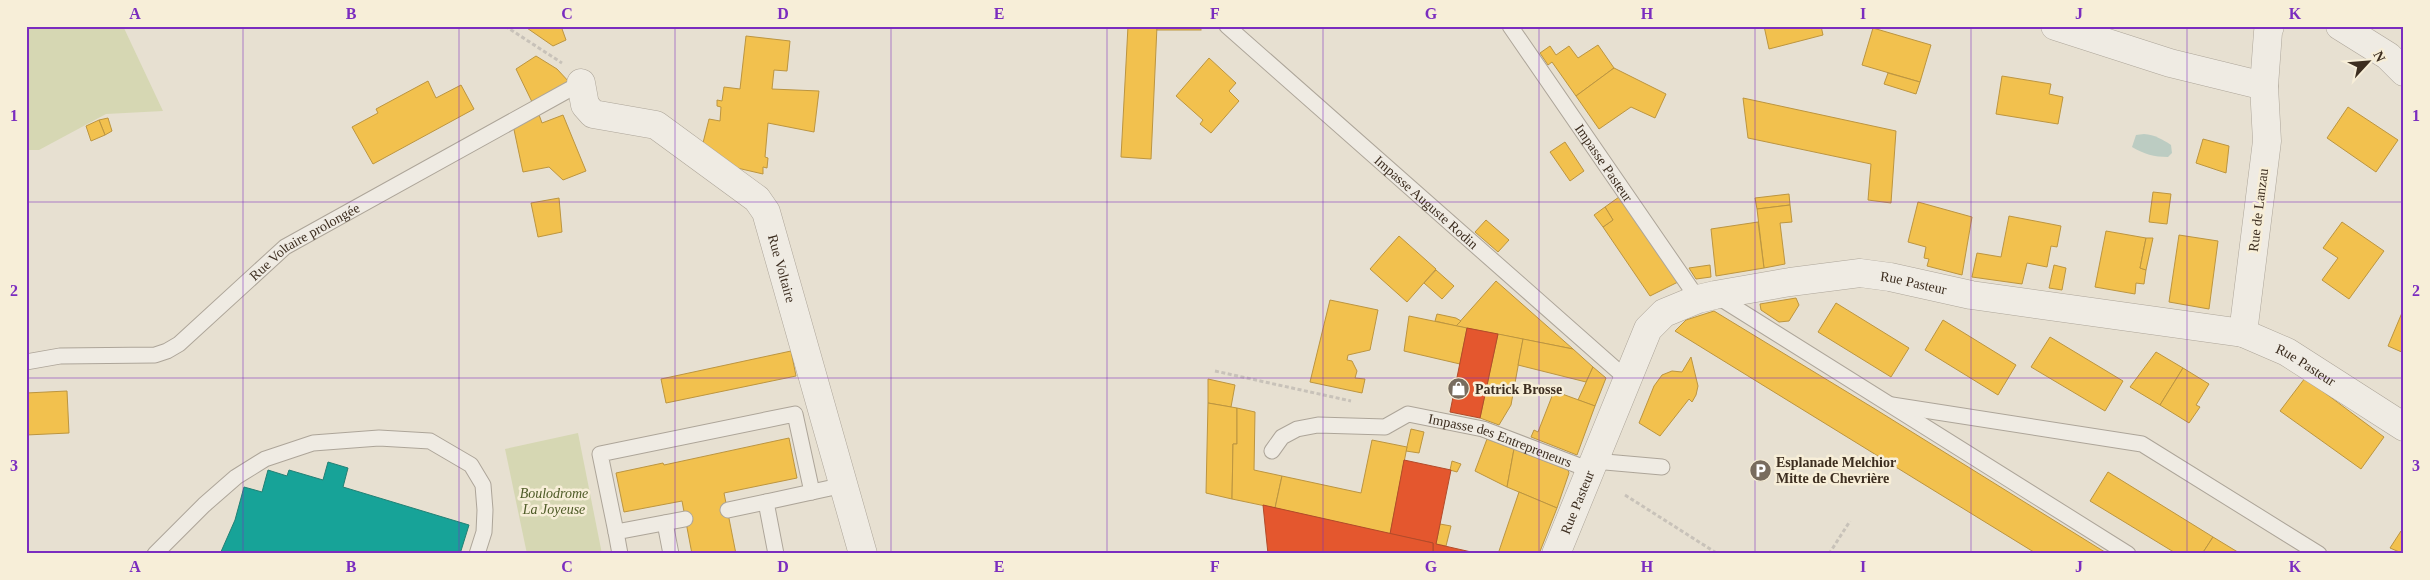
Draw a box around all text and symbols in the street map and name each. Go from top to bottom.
text: A [129,5,141,22]
text: B [346,5,357,22]
text: C [561,5,573,22]
text: D [777,5,789,22]
text: E [994,5,1004,22]
text: F [1210,5,1220,22]
text: G [1425,5,1438,22]
text: H [1641,5,1654,22]
text: I [1860,5,1866,22]
text: J [2075,5,2083,22]
text: K [2289,5,2302,22]
north arrow [2342,38,2392,88]
text: N [2370,49,2388,64]
text: 1 [10,107,18,124]
text: 1 [2412,107,2420,124]
street label: Impasse Pasteur [1572,121,1636,205]
street label: Impasse Auguste Rodin [1371,153,1481,252]
street label: Rue de Lanzau [2246,167,2271,253]
street label: Rue Voltaire prolongée [247,200,362,284]
street label: Rue Voltaire [765,233,798,304]
street label: Rue Pasteur [1879,269,1948,297]
text: 2 [10,282,18,299]
text: 2 [2412,282,2420,299]
street label: Rue Pasteur [2274,341,2338,389]
shop icon: Patrick Brosse [1447,377,1471,401]
place label: Patrick Brosse [1475,382,1562,397]
street label: Impasse des Entrepreneurs [1427,411,1574,470]
place label: Esplanade Melchior Mitte de Chevrière [1776,455,1896,486]
text: 3 [10,457,18,474]
text: 3 [2412,457,2420,474]
parking icon: Esplanade Melchior Mitte de Chevrière [1748,458,1772,482]
street label: Rue Pasteur [1558,468,1597,536]
park label: Boulodrome La Joyeuse [520,486,588,517]
text: A [129,558,141,575]
text: B [346,558,357,575]
text: C [561,558,573,575]
text: D [777,558,789,575]
text: E [994,558,1004,575]
text: F [1210,558,1220,575]
text: G [1425,558,1438,575]
text: H [1641,558,1654,575]
text: I [1860,558,1866,575]
text: J [2075,558,2083,575]
text: K [2289,558,2302,575]

